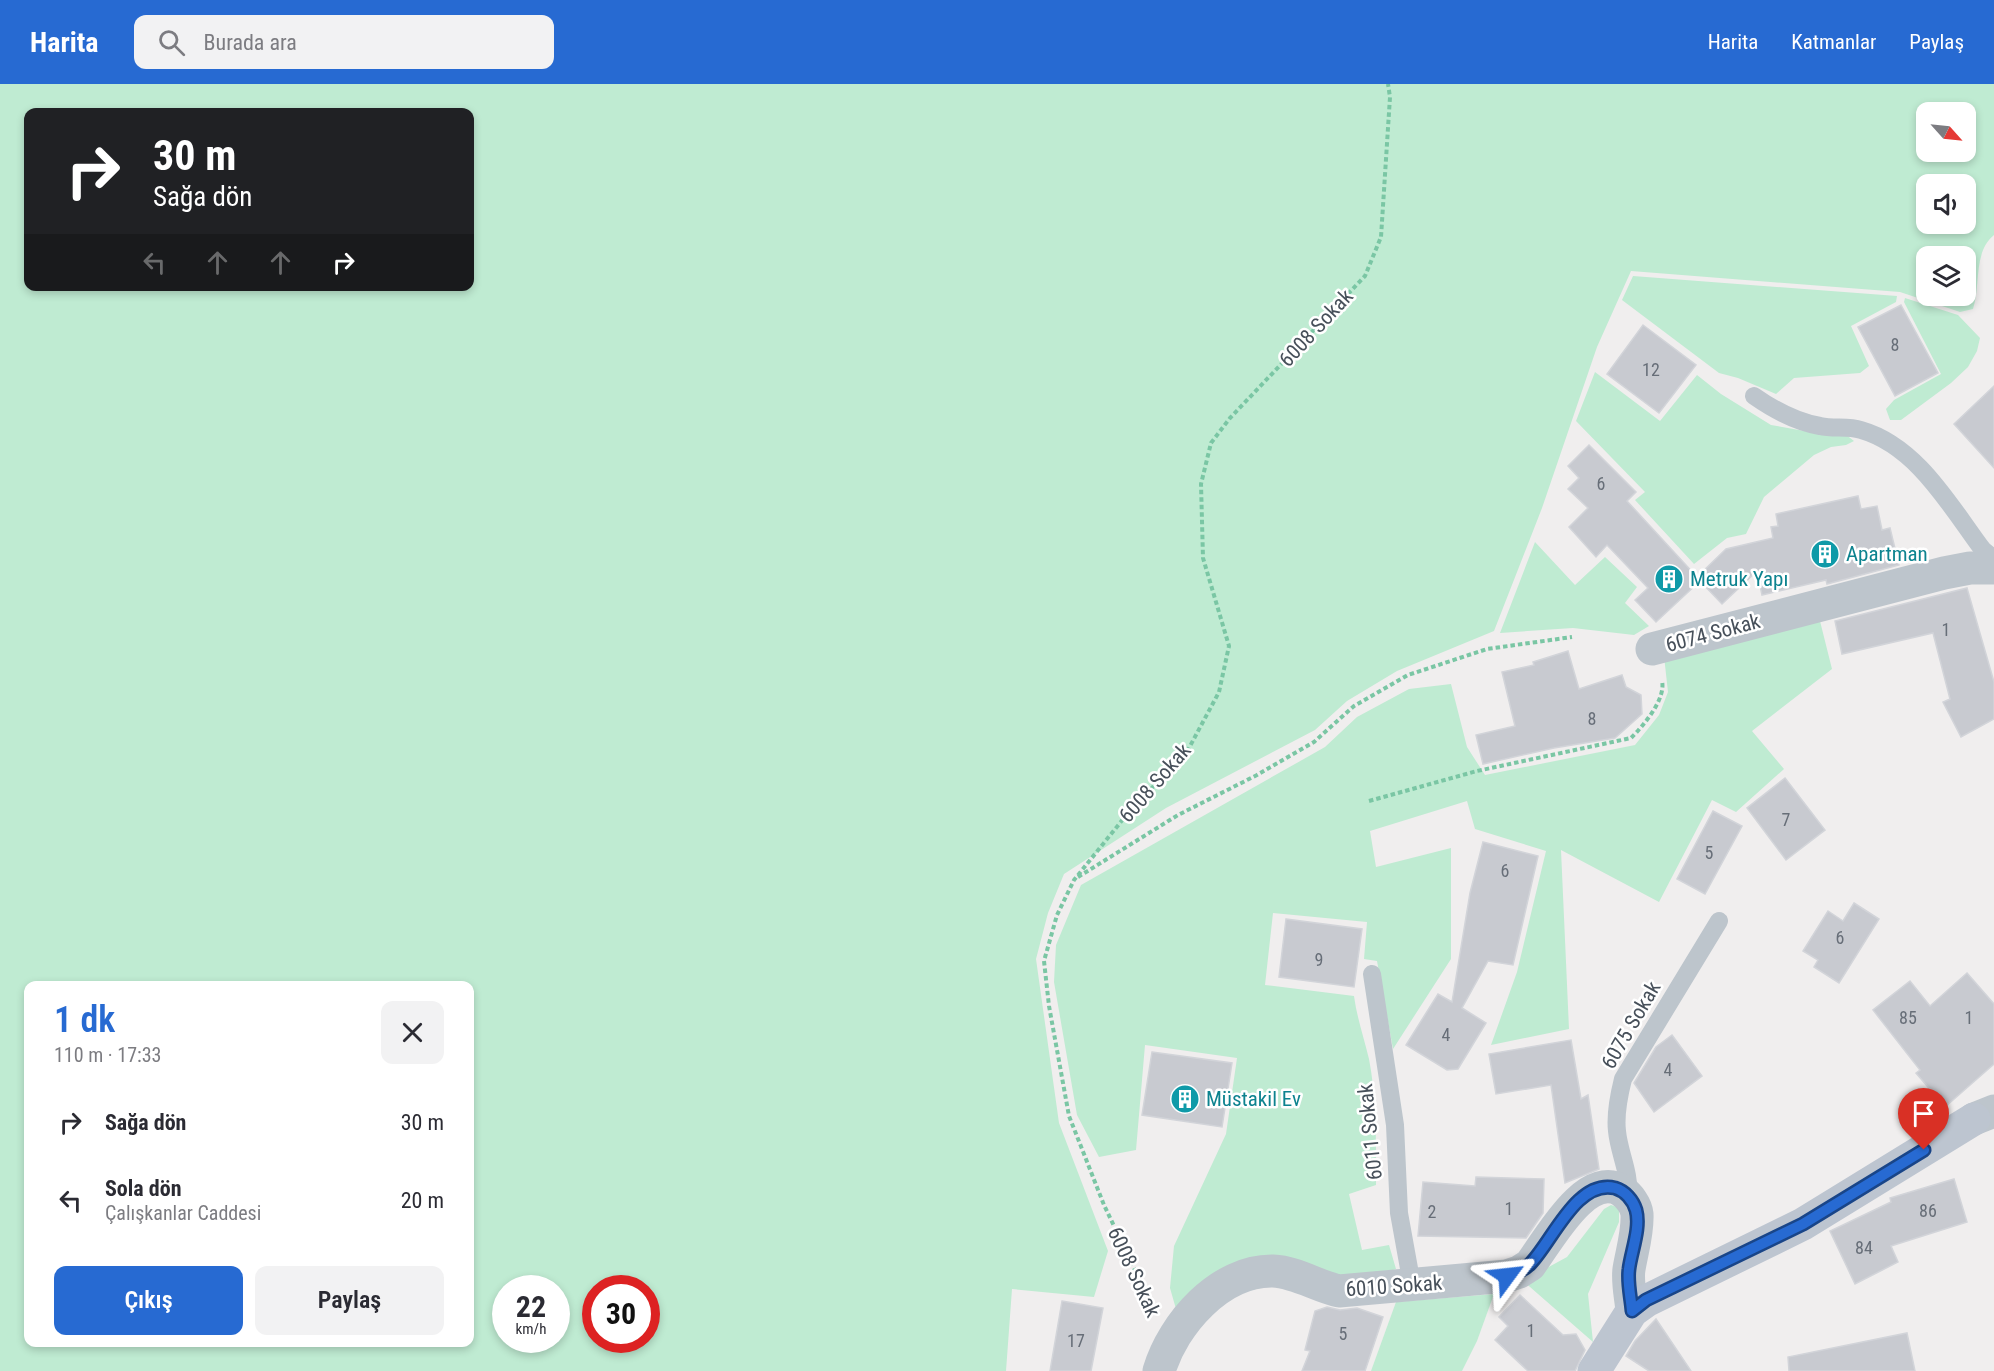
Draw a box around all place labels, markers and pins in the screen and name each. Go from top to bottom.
building icon: Apartman [1809,538,1841,570]
place label: Apartman [1846,542,1928,566]
building icon: Metruk Yapı [1653,563,1685,595]
place label: Metruk Yapı [1690,567,1788,591]
building icon: Müstakil Ev [1169,1083,1201,1115]
place label: Müstakil Ev [1206,1087,1301,1111]
pin [1898,1088,1949,1150]

